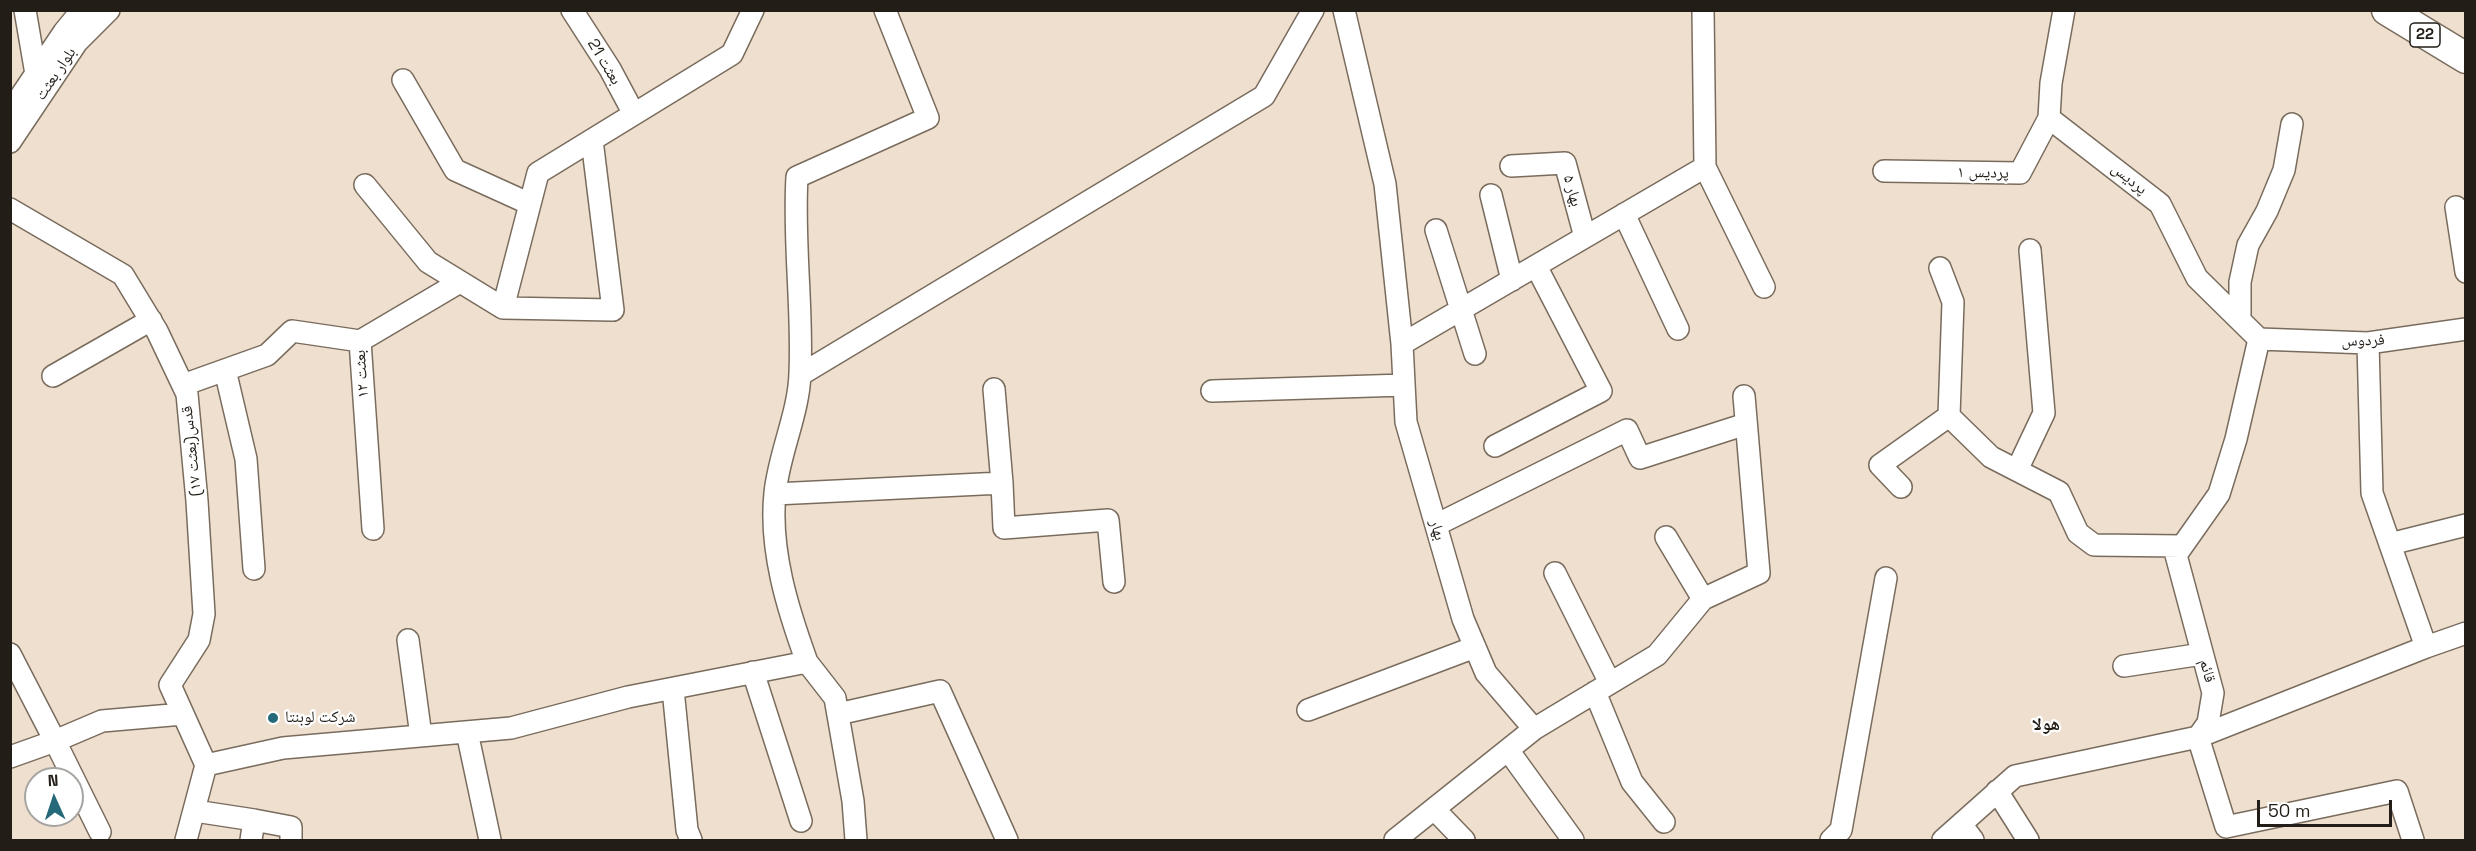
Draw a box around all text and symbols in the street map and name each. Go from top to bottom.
road number: 22 [2410,23,2440,47]
street label: بعثت 21 [583,35,625,89]
street label: بلوار بعثت [31,44,81,104]
street label: پرديس [2107,159,2151,199]
street label: پرديس ۱ [1957,163,2009,183]
street label: بهار ۵ [1558,173,1586,209]
street label: فردوس [2341,331,2385,351]
street label: بعثت ۱۲ [351,349,373,399]
street label: قدس(بعثت ۱۷) [178,405,206,497]
street label: بهار [1425,517,1449,543]
street label: قائم [2195,657,2219,685]
place label: شرکت لوبنتا [285,708,356,728]
marker: شرکت لوبنتا [266,711,280,725]
district label: هولا [2032,714,2060,736]
north arrow [24,767,84,827]
text: N [47,770,59,791]
scale bar [2260,788,2395,826]
text: 50 m [2268,799,2310,822]

